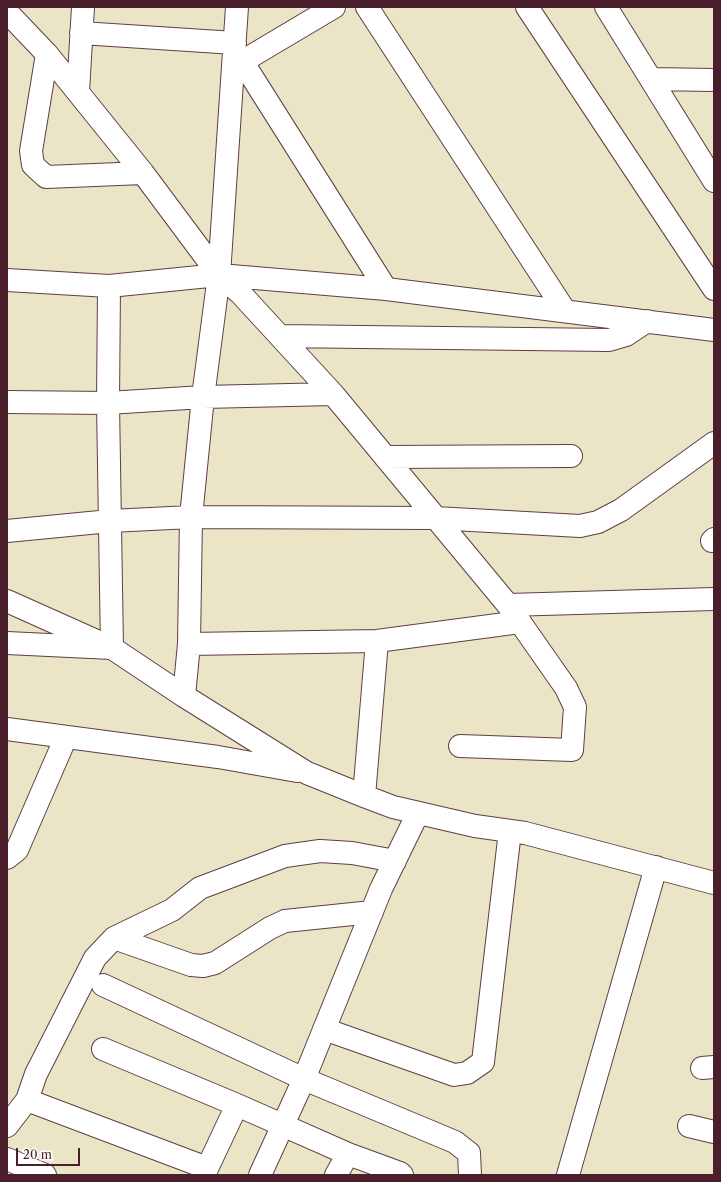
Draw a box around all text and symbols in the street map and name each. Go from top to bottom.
scale bar [18,1140,82,1166]
text: 20 m [23,1147,52,1162]

